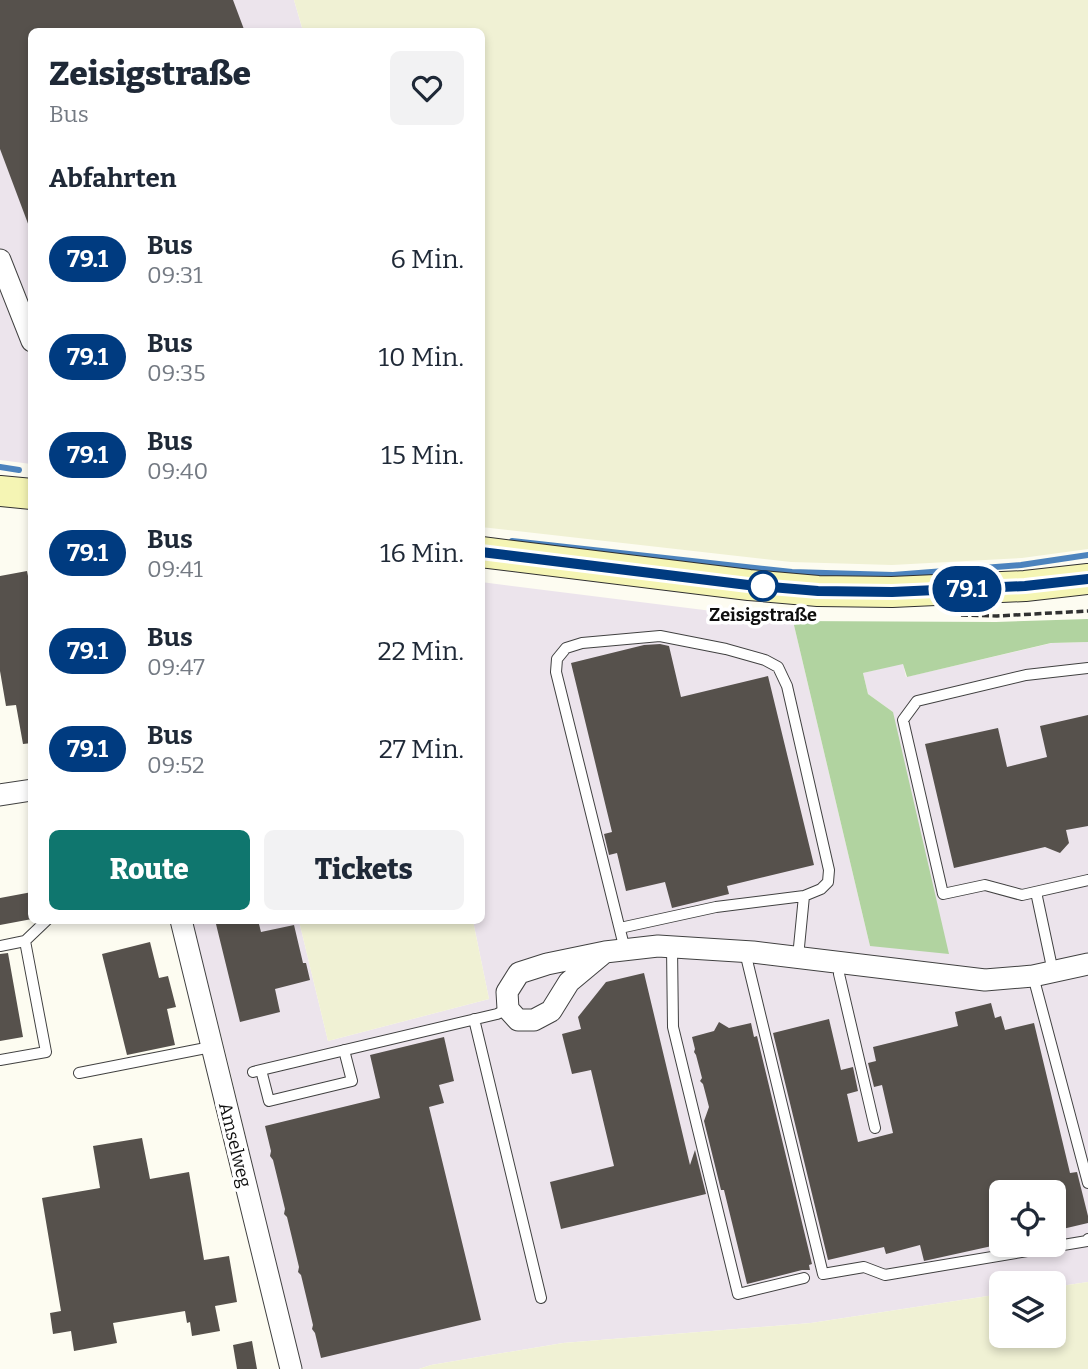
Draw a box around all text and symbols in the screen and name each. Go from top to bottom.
button: heart [390,51,464,125]
text: Zeisigstraße [49,54,251,94]
text: Bus [49,100,89,128]
text: Abfahrten [49,163,176,194]
text: Bus [147,230,193,261]
text: 6 Min. [391,244,464,275]
text: 79.1 [67,245,108,273]
text: 09:31 [147,261,203,289]
text: Bus [147,328,193,359]
text: 10 Min. [379,342,464,373]
text: 79.1 [67,343,108,371]
text: 09:35 [147,359,205,387]
text: Bus [147,426,193,457]
text: 15 Min. [381,440,464,471]
text: 79.1 [67,441,108,469]
text: 09:40 [147,457,208,485]
text: Bus [147,524,193,555]
text: 16 Min. [380,538,464,569]
text: 79.1 [67,539,108,567]
text: 09:41 [147,555,203,583]
line badge: 79.1 [918,566,1016,612]
marker: Zeisigstraße [748,571,778,601]
text: 79.1 [946,575,988,603]
place label: Zeisigstraße [709,604,817,626]
text: Bus [147,622,193,653]
text: 22 Min. [377,636,464,667]
text: 79.1 [67,637,108,665]
text: 09:47 [147,653,205,681]
text: Bus [147,720,193,751]
text: 27 Min. [379,734,464,765]
text: 79.1 [67,735,108,763]
text: 09:52 [147,751,205,779]
button: Route [49,830,250,910]
button: Tickets [264,830,464,910]
street label: Amselweg [214,1100,256,1190]
map controls [989,1180,1066,1348]
button: locate [989,1180,1066,1257]
button: layers [989,1271,1066,1348]

